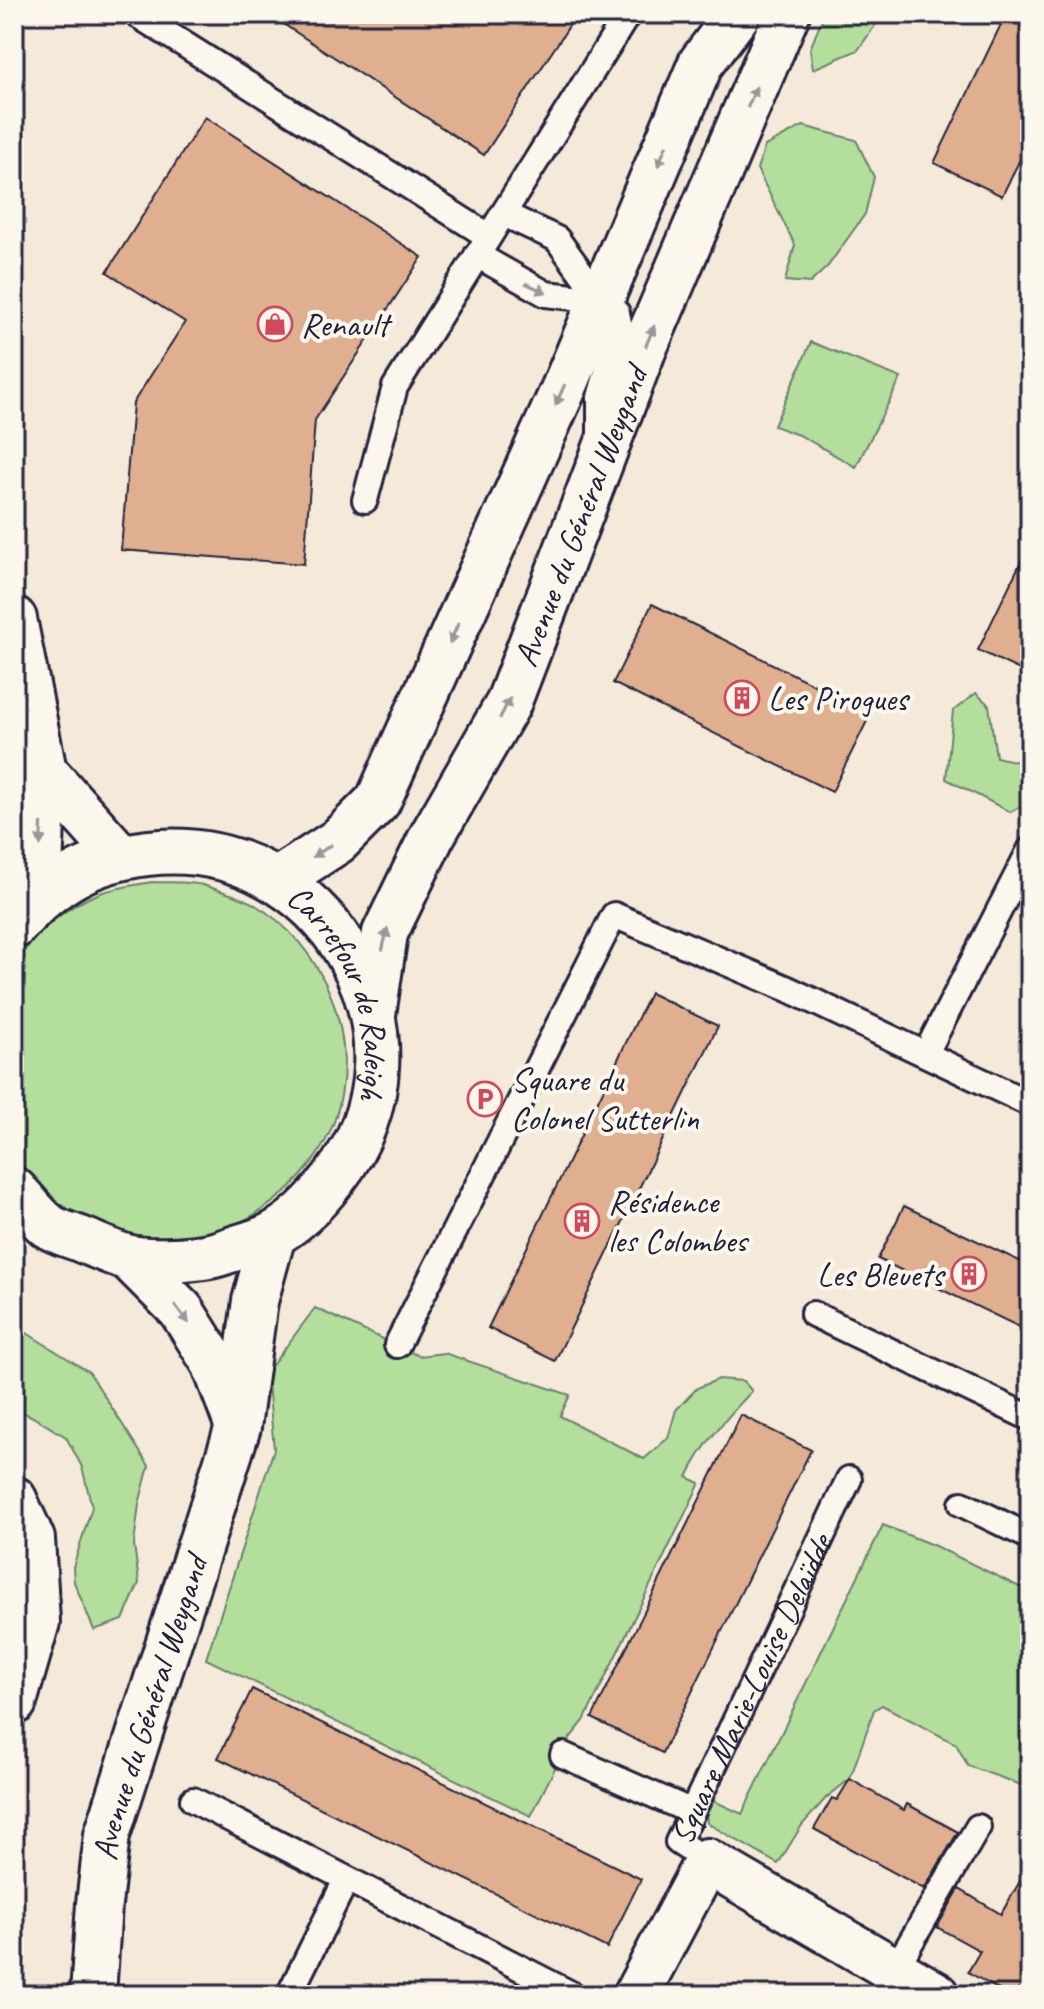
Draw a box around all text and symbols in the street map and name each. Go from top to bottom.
one-way arrow [745,85,758,108]
one-way arrow [655,144,668,168]
one-way arrow [524,282,547,295]
place label: Renault [301,303,393,346]
shop icon: Renault [256,305,294,343]
one-way arrow [643,324,656,348]
street label: Avenue du Général Weygand [503,356,658,672]
one-way arrow [554,384,567,407]
one-way arrow [447,621,461,644]
place label: Les Pirogues [768,677,911,720]
building icon: Les Pirogues [723,679,761,717]
one-way arrow [498,697,511,720]
one-way arrow [34,822,47,847]
one-way arrow [312,844,333,859]
street label: Carrefour de Raleigh [279,875,398,1106]
one-way arrow [380,926,392,951]
place label: Square du Colonel Sutterlin [511,1058,699,1140]
parking icon: Square du Colonel Sutterlin [466,1080,504,1118]
place label: Résidence les Colombes [608,1180,750,1262]
building icon: Résidence les Colombes [563,1202,601,1240]
place label: Les Bleuets [817,1253,946,1296]
building icon: Les Bleuets [950,1255,988,1293]
one-way arrow [174,1304,189,1325]
street label: Square Marie-Louise Delaïdde [659,1524,843,1850]
street label: Avenue du Général Weygand [83,1546,218,1863]

